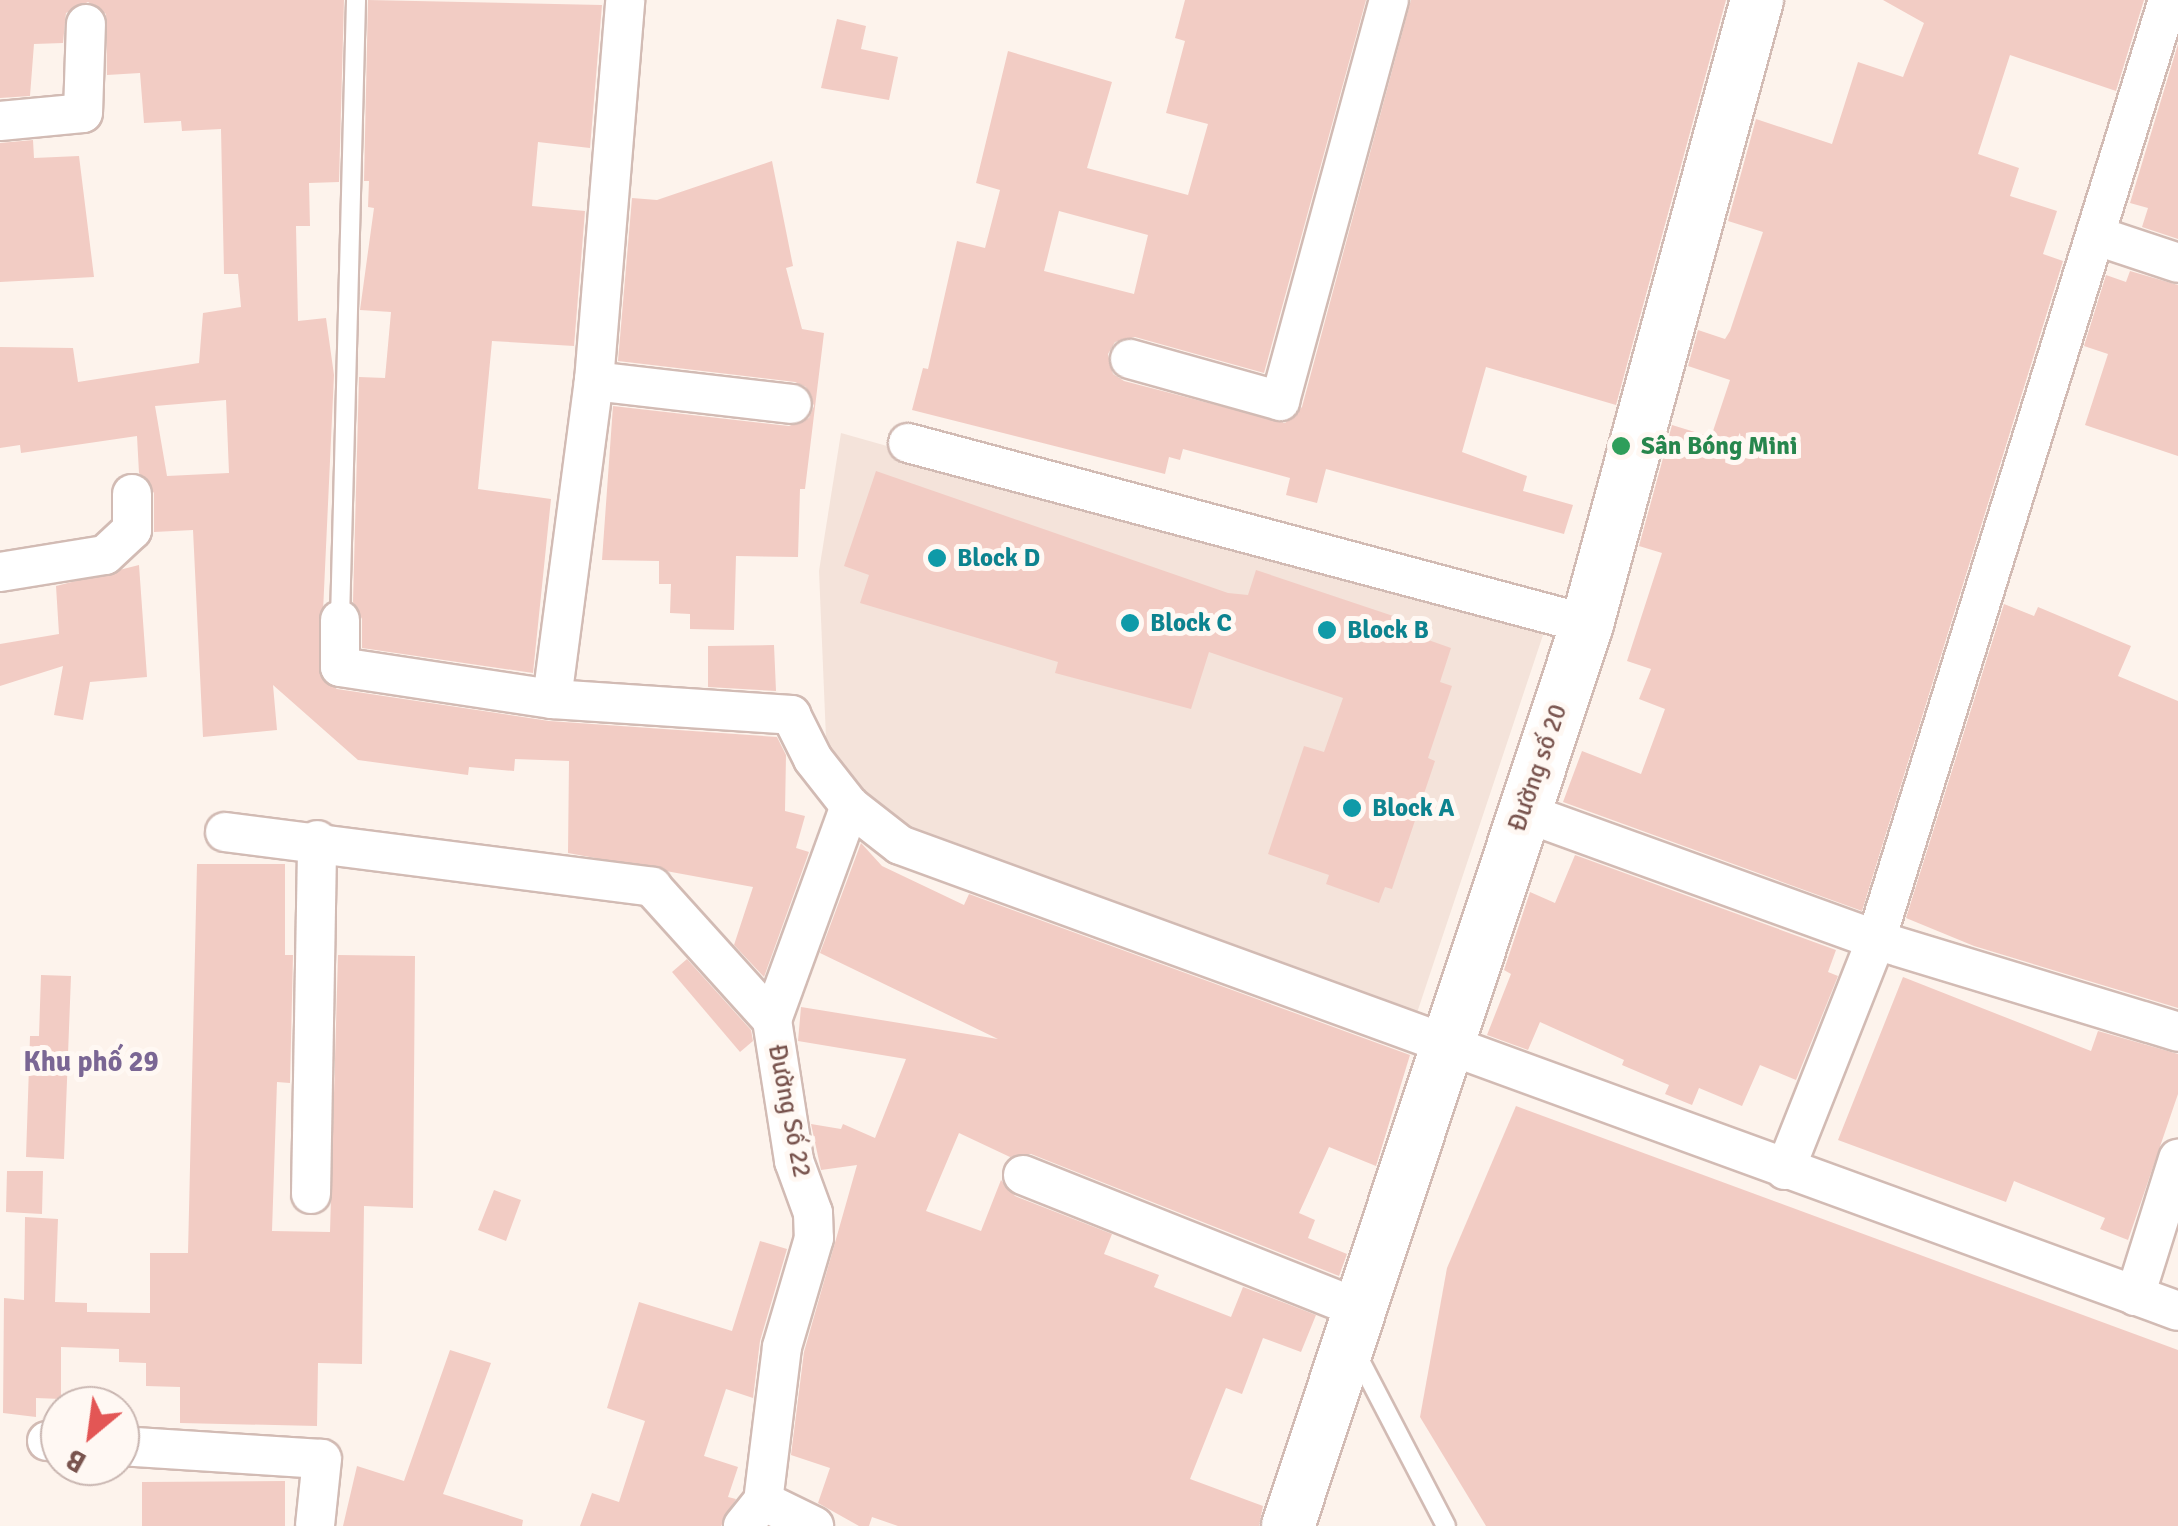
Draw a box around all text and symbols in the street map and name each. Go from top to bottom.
place label: Sân Bóng Mini [1641,431,1797,461]
marker: Sân Bóng Mini [1610,435,1632,457]
place label: Block D [957,543,1040,573]
marker: Block D [926,547,948,569]
place label: Block C [1150,608,1232,638]
marker: Block C [1119,612,1141,634]
place label: Block B [1347,615,1429,645]
marker: Block B [1316,619,1338,641]
street label: Đường số 20 [1502,701,1574,835]
place label: Block A [1372,793,1454,823]
marker: Block A [1341,797,1363,819]
street label: Đường Số 22 [761,1042,817,1180]
district label: Khu phố 29 [23,1045,159,1079]
north arrow [40,1386,140,1486]
text: B [61,1441,92,1480]

